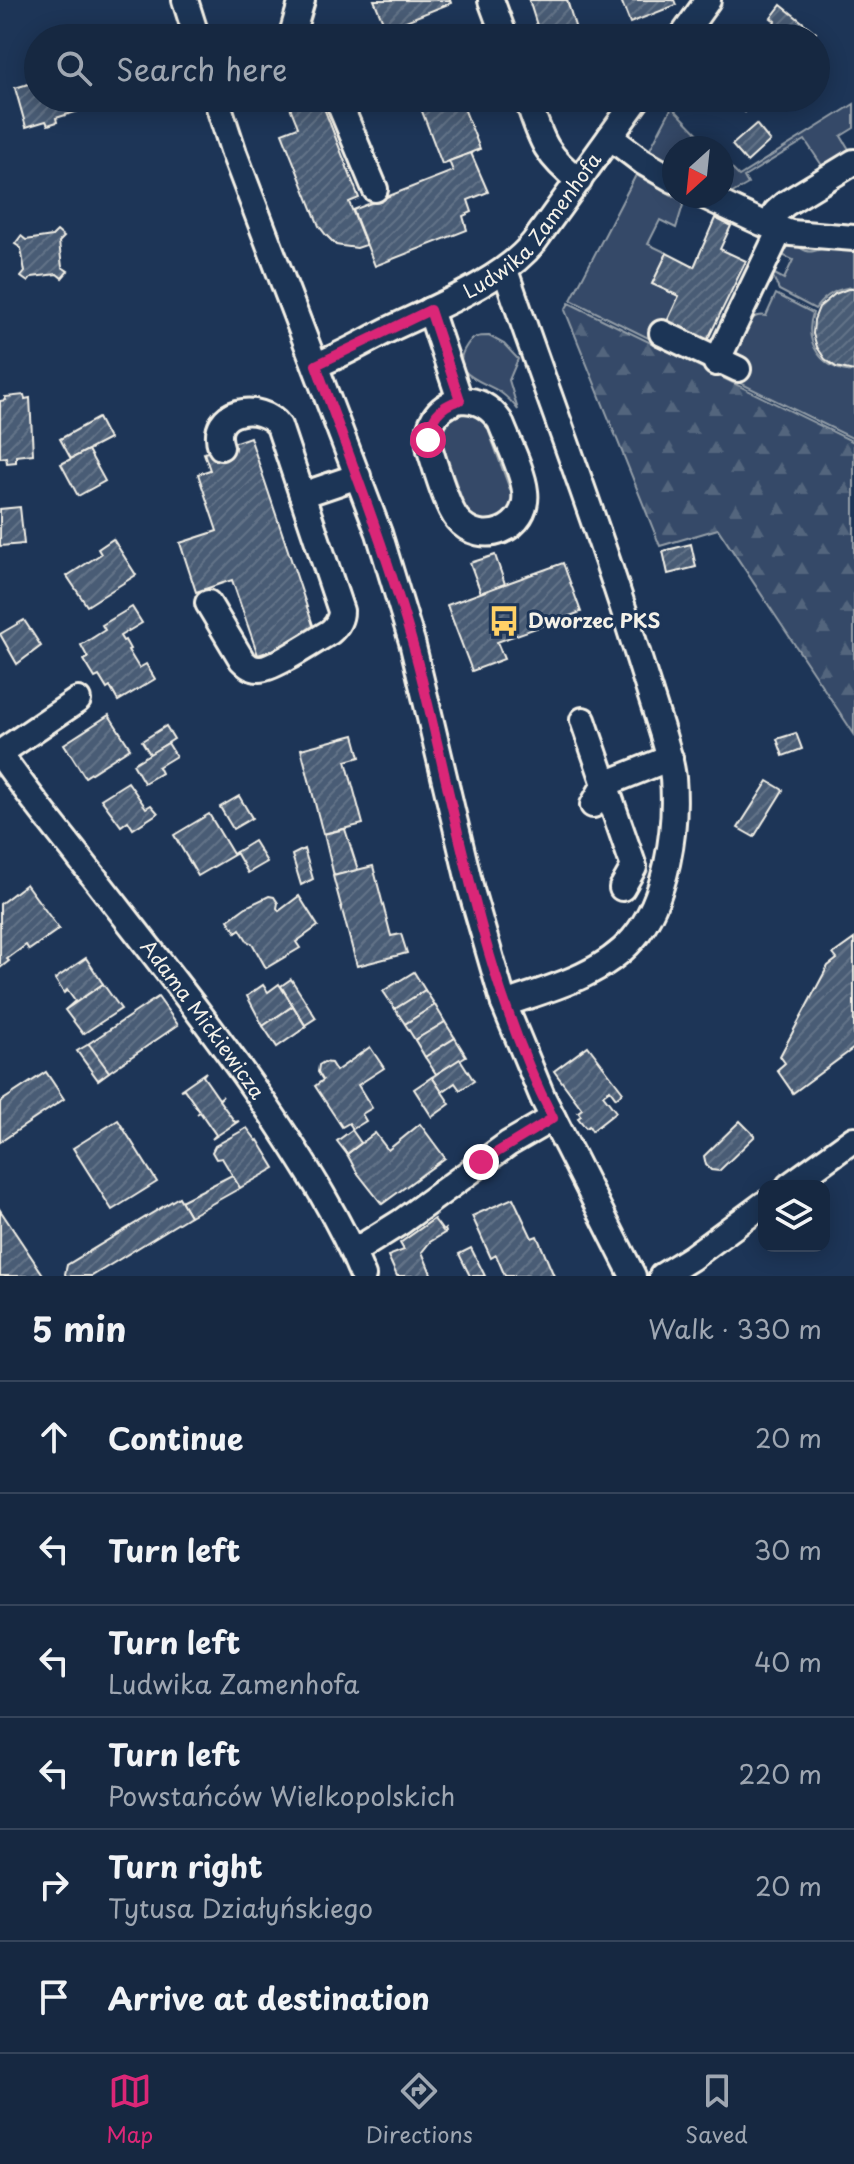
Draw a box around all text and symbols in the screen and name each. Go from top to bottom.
search box [24,24,830,112]
icon: search [52,46,96,90]
text: Search here [116,46,288,91]
north arrow [662,136,734,208]
street label: Ludwika Zamenhofa [457,146,608,306]
route start [410,422,446,458]
bus stop icon: Dworzec PKS [487,604,521,638]
place label: Dworzec PKS [528,605,660,635]
street label: Adama Mickiewicza [134,933,273,1105]
route end [463,1144,499,1180]
map controls [758,1180,830,1252]
button: layers [758,1180,830,1252]
text: 5 min [32,1302,126,1354]
text: Walk · 330 m [648,1309,822,1348]
icon: ahead [32,1415,76,1459]
text: Continue [108,1415,243,1460]
text: 20 m [755,1418,822,1457]
icon: left [32,1527,76,1571]
text: Turn left [108,1527,240,1572]
text: 30 m [754,1530,822,1569]
text: Turn left [108,1619,240,1664]
icon: left [32,1639,76,1683]
text: 40 m [754,1642,822,1681]
text: Ludwika Zamenhofa [108,1664,359,1703]
text: Turn left [108,1731,240,1776]
icon: left [32,1751,76,1795]
text: 220 m [738,1754,822,1793]
text: Powstańców Wielkopolskich [108,1776,455,1815]
text: Turn right [108,1843,263,1888]
icon: right [32,1863,76,1907]
text: 20 m [755,1866,822,1905]
text: Tytusa Działyńskiego [108,1888,373,1927]
icon: arrive [32,1975,76,2019]
text: Arrive at destination [108,1975,430,2020]
tab: Map [106,2069,153,2150]
tab: Directions [366,2069,473,2150]
tab: Saved [685,2069,748,2150]

